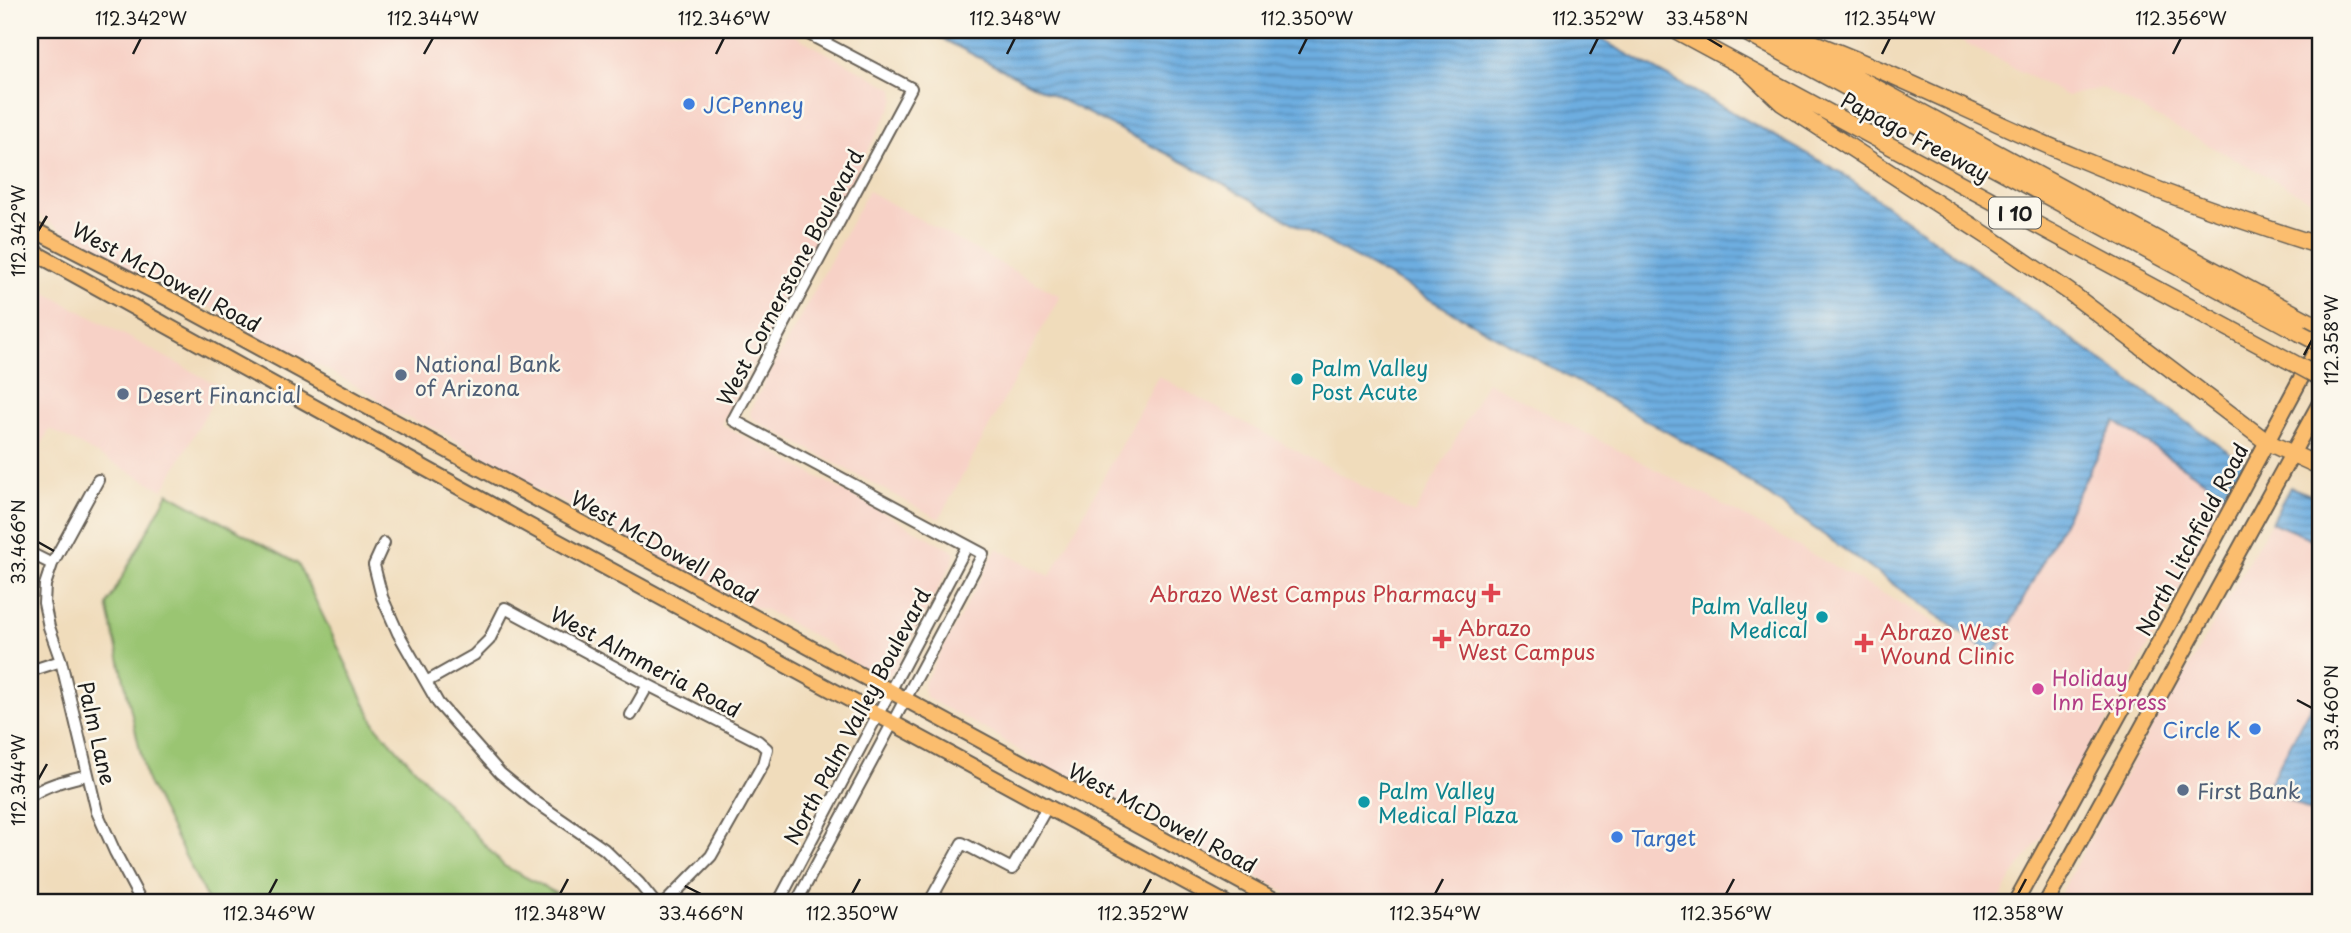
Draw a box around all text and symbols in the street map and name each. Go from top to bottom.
text: 112.342°W [95,4,188,31]
text: 112.344°W [387,4,480,31]
text: 112.346°W [678,4,771,31]
text: 112.348°W [969,4,1061,31]
text: 112.350°W [1261,4,1354,31]
text: 112.352°W [1552,4,1644,31]
text: 33.458°N [1665,4,1749,31]
text: 112.354°W [1844,4,1936,31]
text: 112.356°W [2135,4,2227,31]
street label: Papago Freeway [1836,83,1996,189]
place label: JCPenney [703,88,804,120]
marker: JCPenney [681,96,697,112]
street label: West Cornerstone Boulevard [708,143,870,411]
text: 112.342°W [4,184,31,277]
road number: I 10 [1989,197,2041,228]
street label: West McDowell Road [67,213,267,339]
text: 112.358°W [2317,294,2344,385]
place label: National Bank of Arizona [415,347,561,403]
place label: Palm Valley Post Acute [1311,351,1428,407]
marker: National Bank of Arizona [393,367,409,383]
marker: Palm Valley Post Acute [1289,371,1305,387]
place label: Desert Financial [137,378,301,410]
marker: Desert Financial [115,386,131,402]
street label: North Litchfield Road [2127,437,2255,641]
street label: West McDowell Road [565,481,765,611]
text: 33.466°N [4,499,31,585]
place label: Abrazo West Campus Pharmacy [1150,577,1477,609]
street label: North Palm Valley Boulevard [775,582,937,850]
marker: Abrazo West Campus Pharmacy [1483,585,1499,601]
place label: Palm Valley Medical [1691,589,1808,645]
street label: West Almmeria Road [545,597,747,725]
marker: Palm Valley Medical [1814,609,1830,625]
place label: Abrazo West Campus [1458,611,1595,667]
place label: Abrazo West Wound Clinic [1880,615,2014,671]
marker: Abrazo West Campus [1432,629,1452,649]
marker: Abrazo West Wound Clinic [1854,633,1874,653]
place label: Holiday Inn Express [2052,661,2167,717]
text: 33.460°N [2317,665,2344,751]
street label: Palm Lane [71,678,125,788]
marker: Holiday Inn Express [2030,681,2046,697]
place label: Circle K [2162,713,2241,745]
marker: Circle K [2247,721,2263,737]
text: 112.344°W [4,733,31,826]
street label: West McDowell Road [1063,754,1263,880]
place label: Palm Valley Medical Plaza [1378,774,1519,830]
place label: First Bank [2197,774,2301,806]
marker: First Bank [2175,782,2191,798]
marker: Palm Valley Medical Plaza [1356,794,1372,810]
place label: Target [1631,821,1696,853]
marker: Target [1609,829,1625,845]
text: 112.346°W [223,899,316,926]
text: 112.348°W [514,899,606,926]
text: 33.466°N [658,899,744,926]
text: 112.350°W [806,899,899,926]
text: 112.352°W [1097,899,1189,926]
text: 112.354°W [1389,899,1481,926]
text: 112.356°W [1680,899,1772,926]
text: 112.358°W [1973,899,2064,926]

